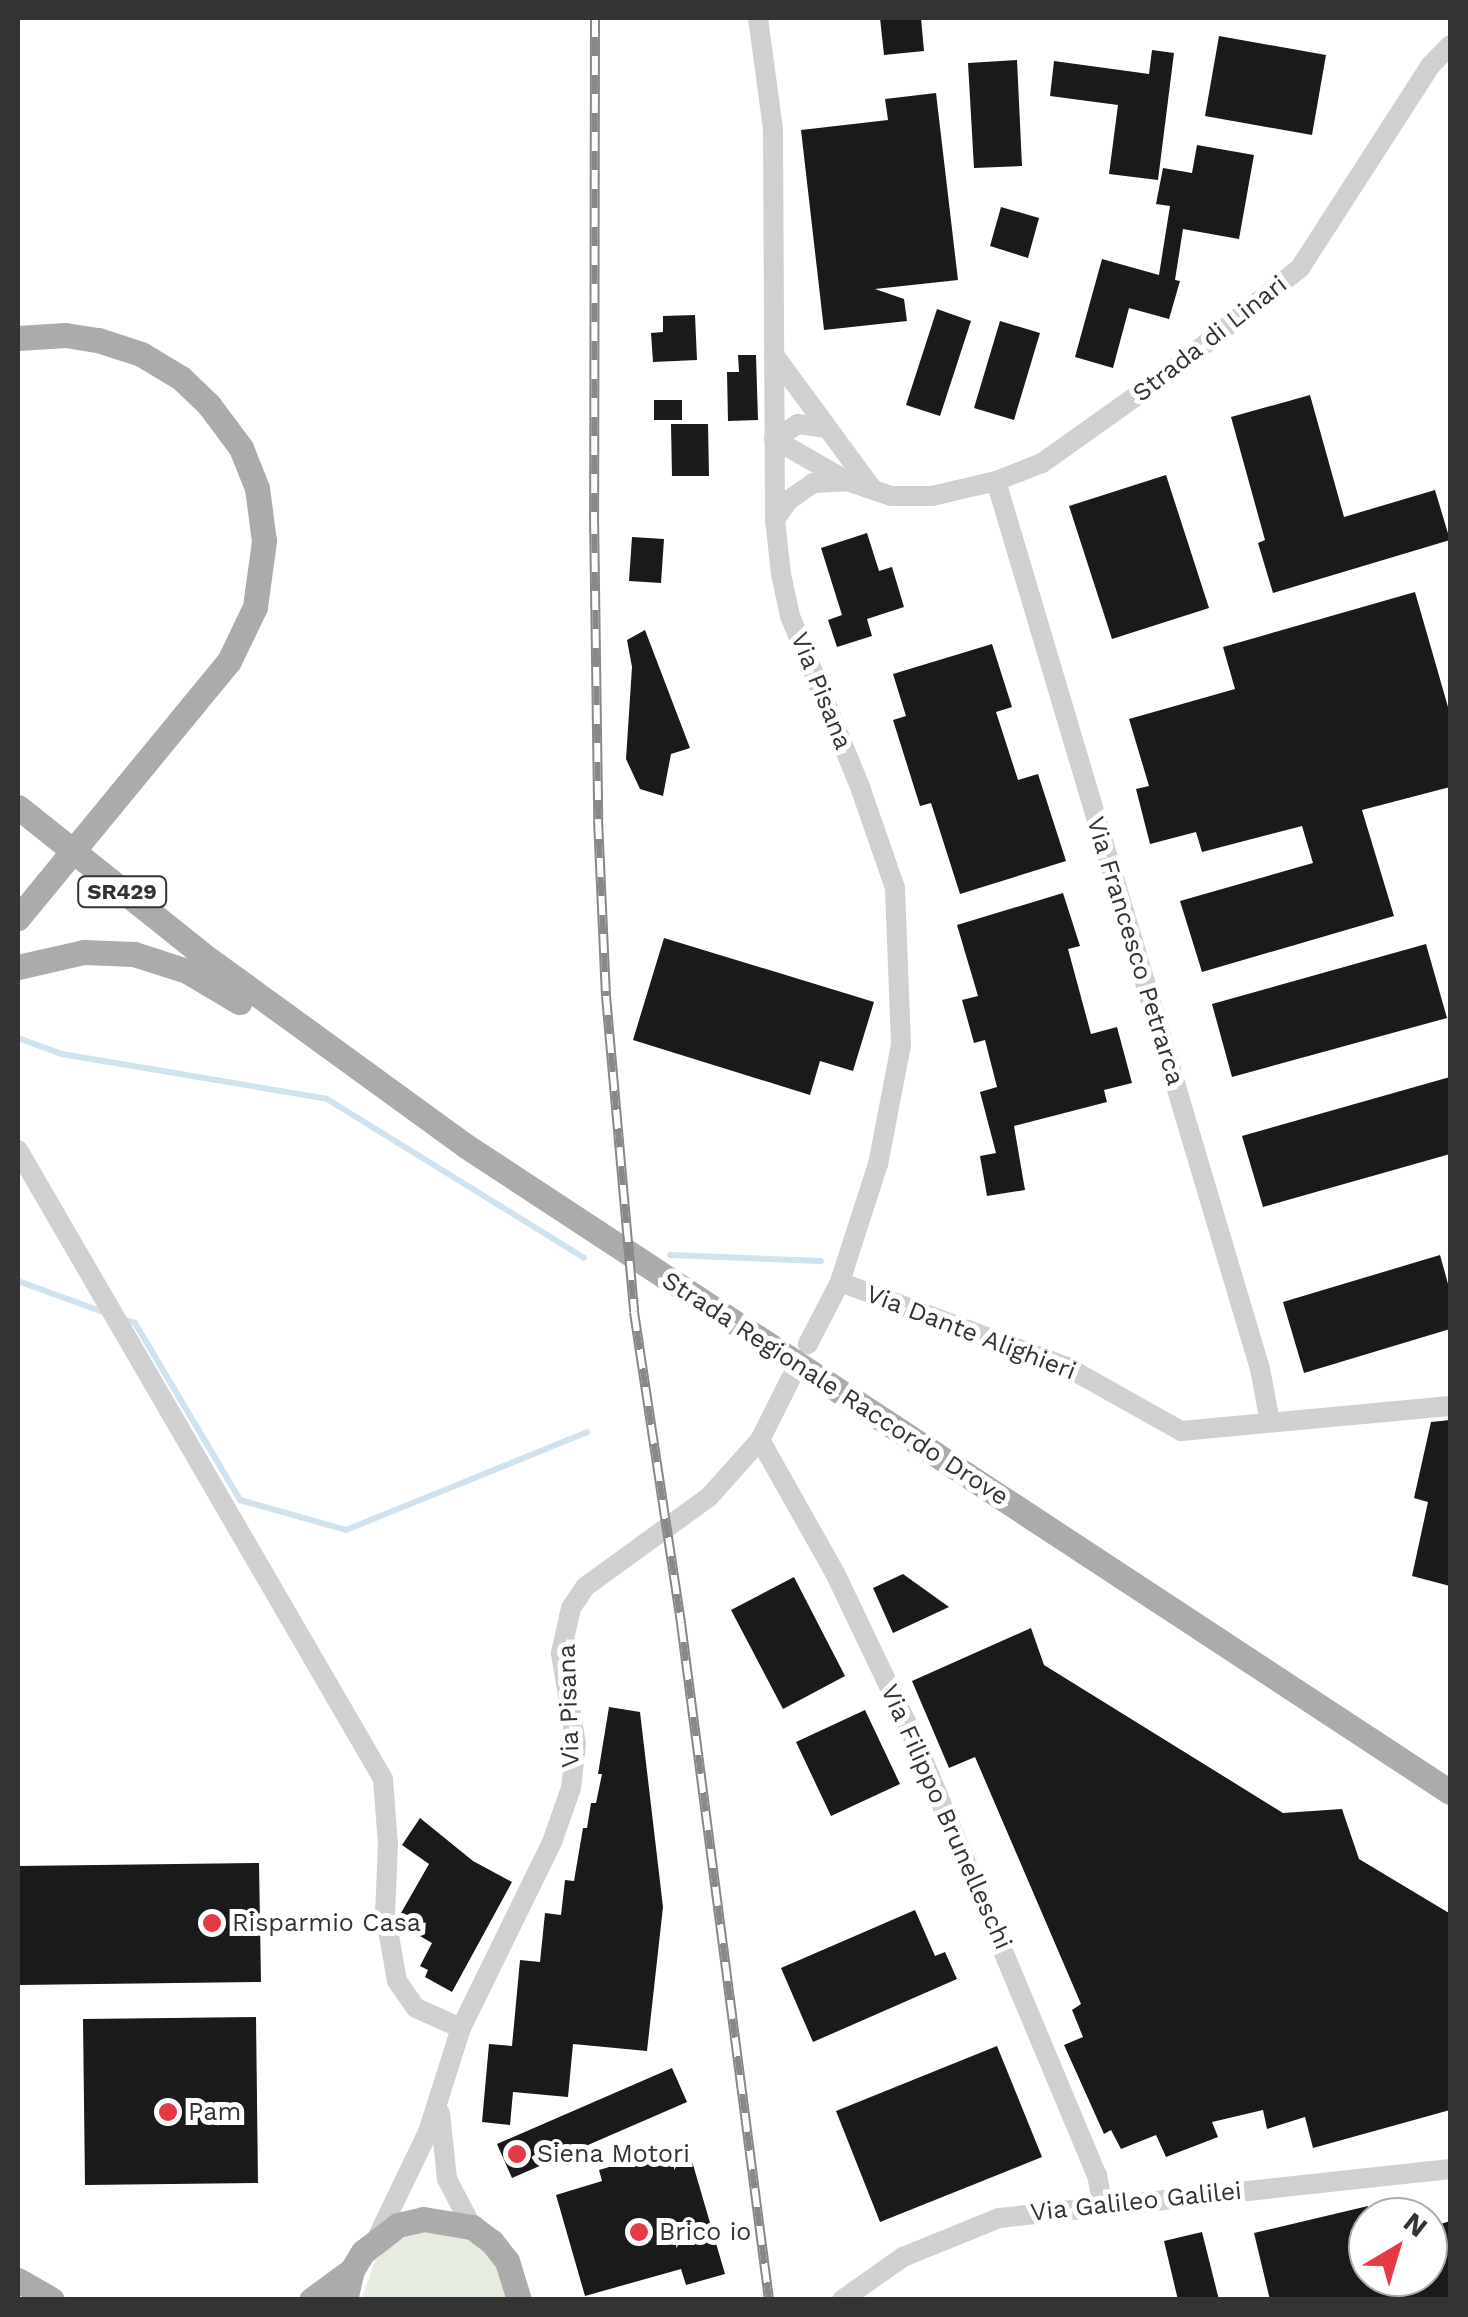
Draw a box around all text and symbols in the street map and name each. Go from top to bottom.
street label: Strada di Linari [1127,269,1293,409]
street label: Via Pisana [784,628,858,754]
street label: Via Francesco Petrarca [1080,813,1190,1089]
road number: SR429 [77,875,167,909]
street label: Strada Regionale Raccordo Drove [656,1265,1014,1513]
street label: Via Dante Alighieri [861,1279,1081,1387]
street label: Via Pisana [552,1643,586,1769]
street label: Via Filippo Brunelleschi [874,1680,1018,1954]
place label: Risparmio Casa [232,1908,421,1938]
marker: Risparmio Casa [201,1912,223,1934]
place label: Pam [188,2097,241,2127]
marker: Pam [157,2101,179,2123]
place label: Siena Motori [537,2139,690,2169]
marker: Siena Motori [506,2143,528,2165]
street label: Via Galileo Galilei [1029,2176,1243,2228]
north arrow [1348,2197,1448,2297]
text: N [1397,2205,1434,2244]
place label: Brico io [659,2217,751,2247]
marker: Brico io [628,2221,650,2243]

